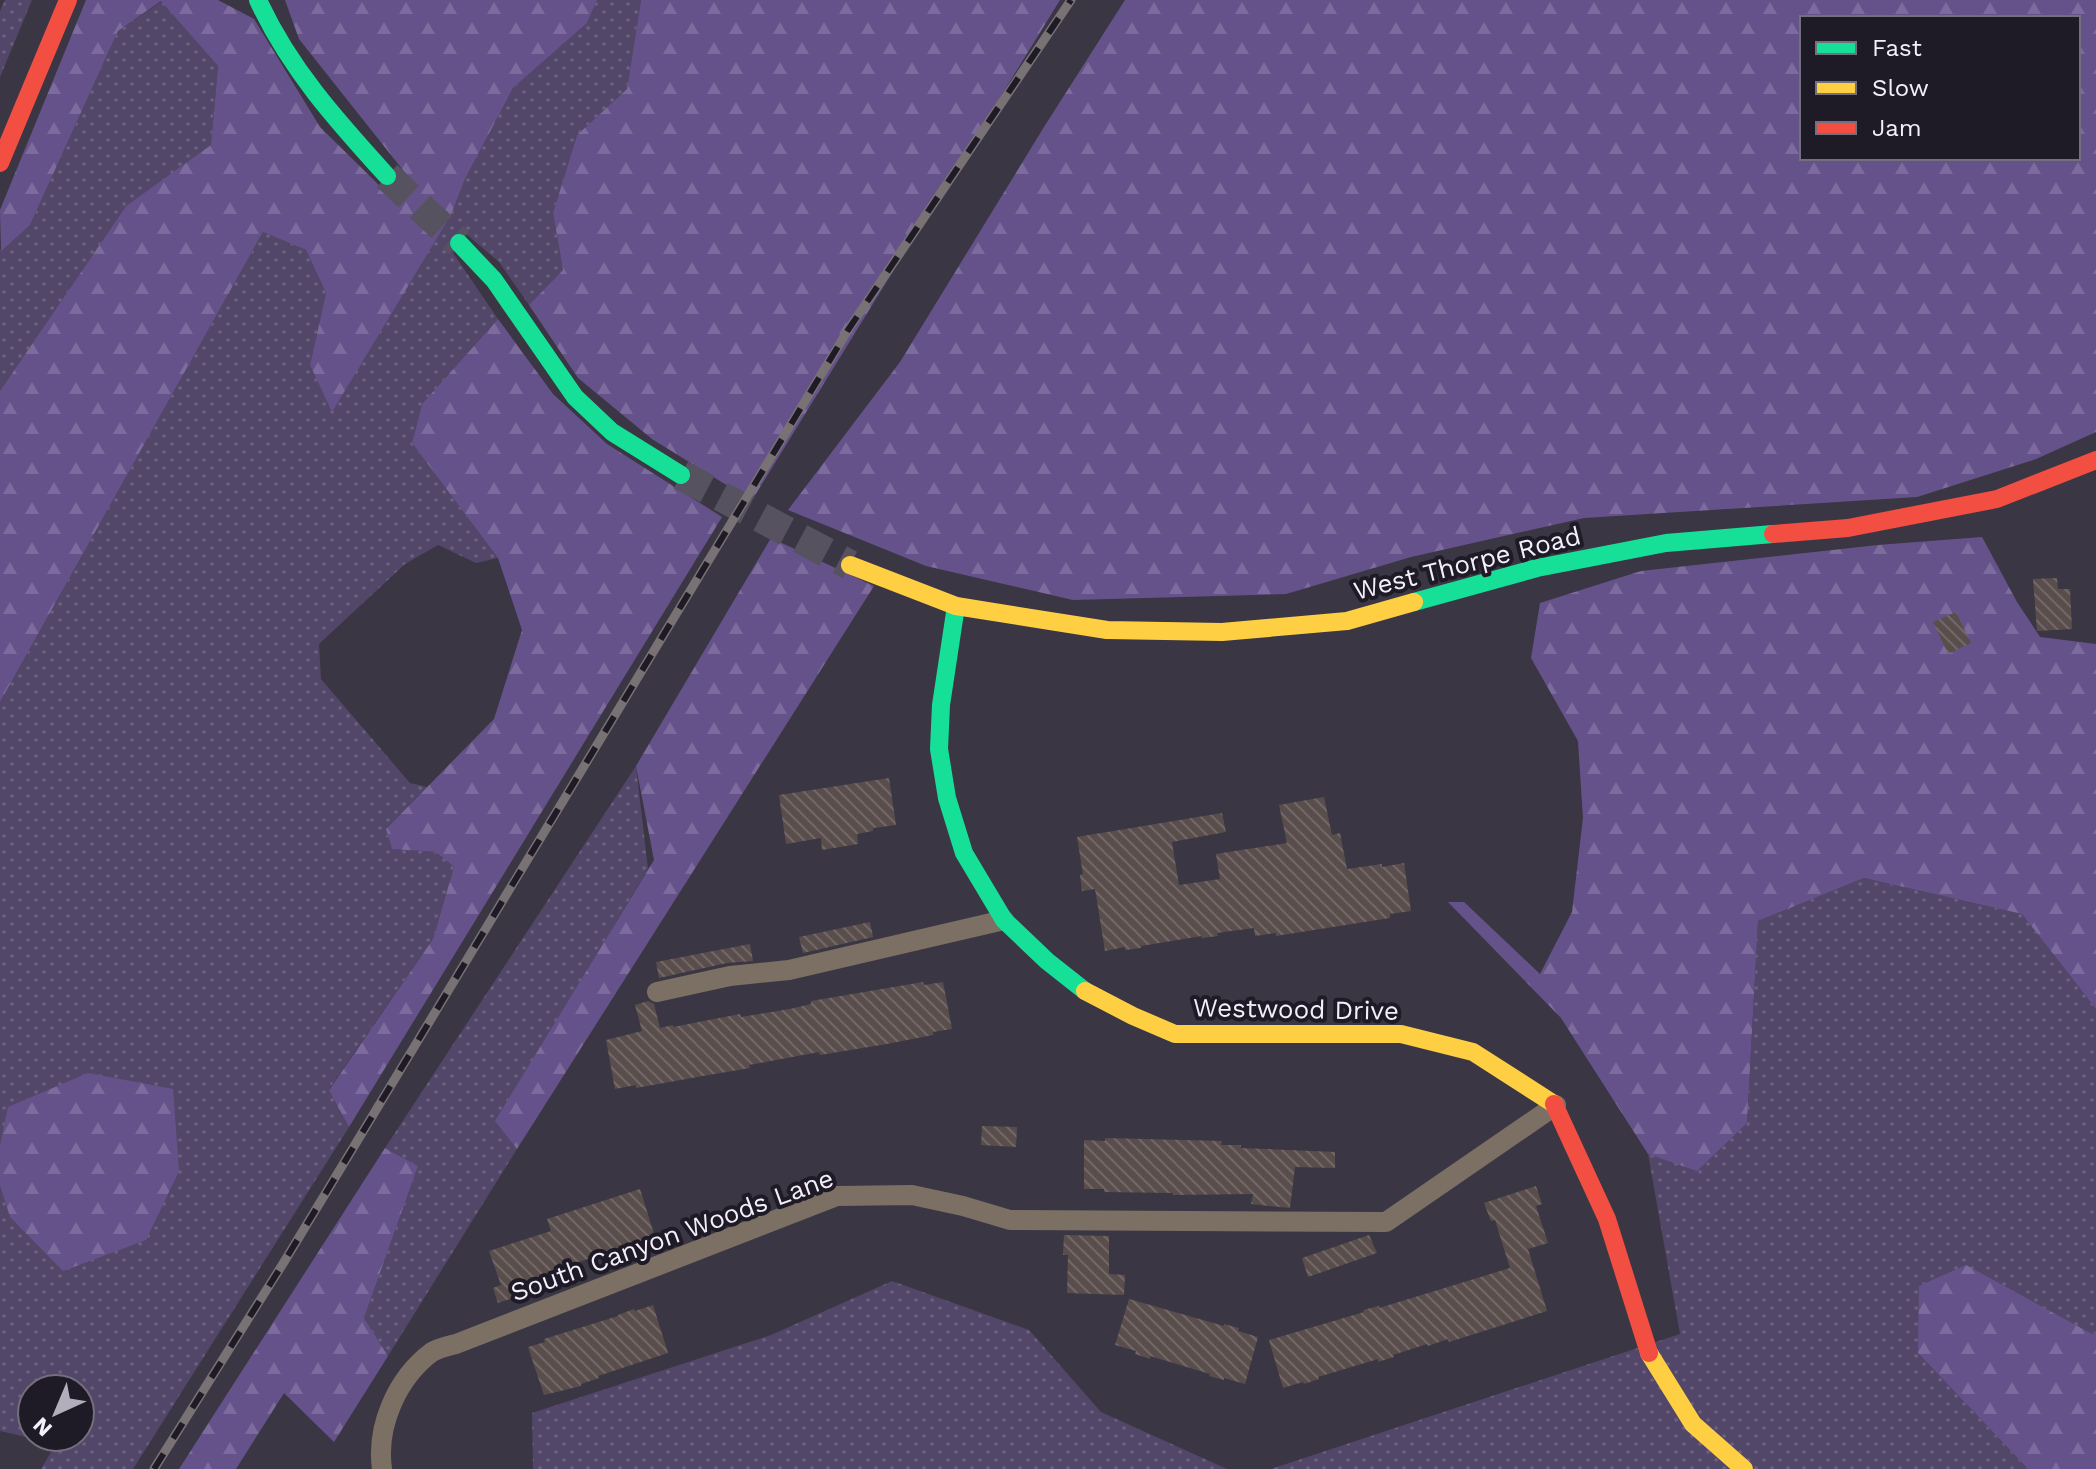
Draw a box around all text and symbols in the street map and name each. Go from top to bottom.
legend [1800,16,2080,160]
text: Fast [1872,34,1922,62]
text: Slow [1872,74,1929,102]
text: Jam [1872,114,1922,142]
street label: West Thorpe Road [1350,520,1584,606]
street label: Westwood Drive [1193,992,1399,1026]
street label: South Canyon Woods Lane [506,1163,838,1307]
north arrow [16,1373,96,1453]
text: N [28,1412,57,1442]

